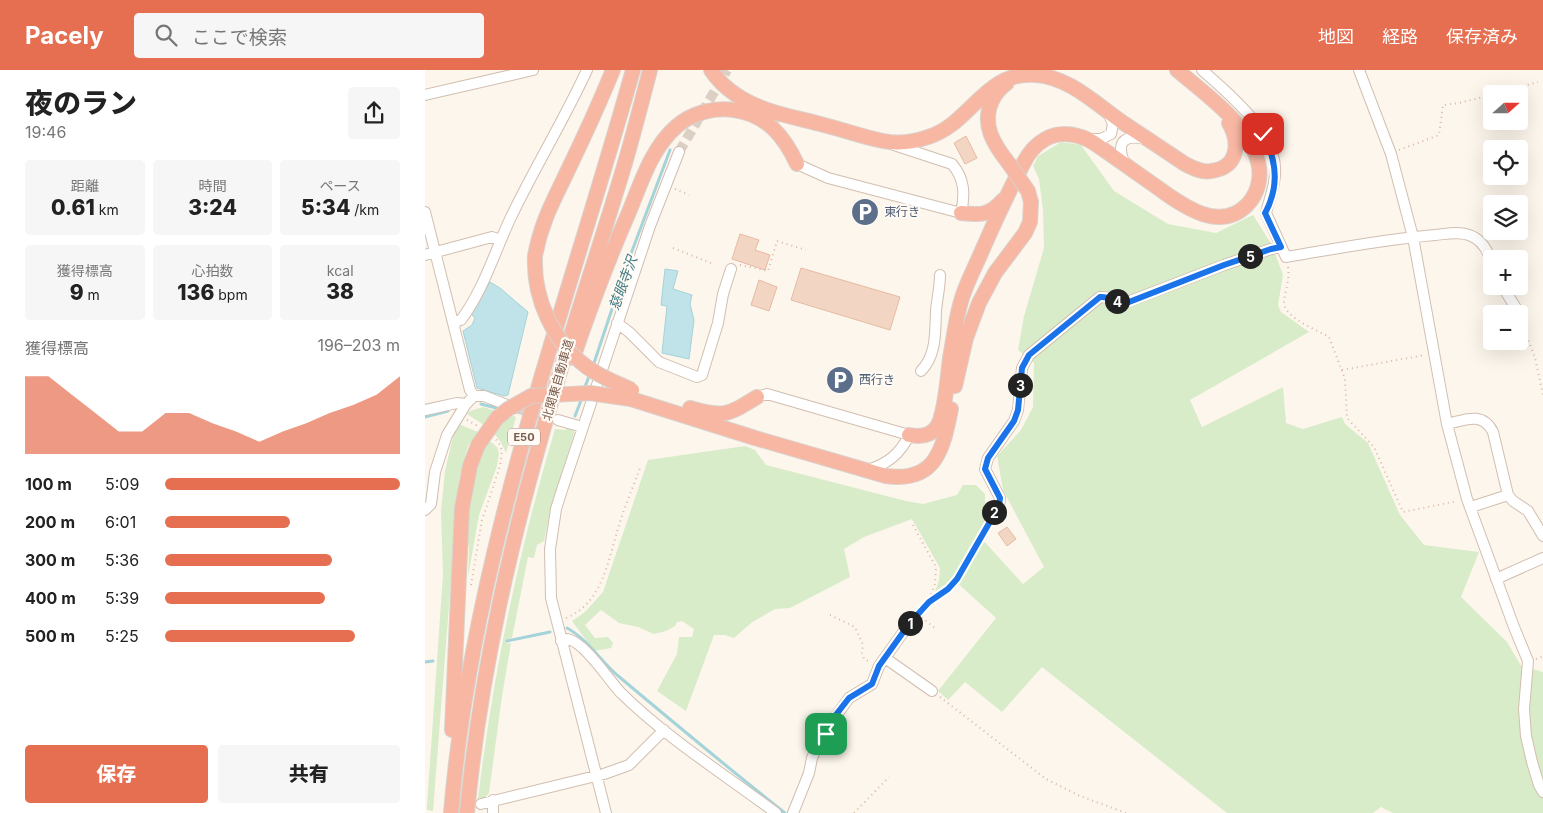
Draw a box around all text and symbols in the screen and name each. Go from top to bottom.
search box [134,13,484,58]
text: Pacely [25,21,104,50]
icon: search [152,21,180,49]
text: ここで検索 [192,26,287,49]
text: 地図 [1318,26,1354,47]
text: 経路 [1382,26,1418,47]
text: 保存済み [1446,26,1518,47]
north arrow [1483,85,1527,130]
map controls [1483,85,1528,350]
text: 夜のラン [25,86,137,120]
button: share [348,87,400,139]
pin [1242,113,1284,155]
icon: check [1249,120,1277,148]
text: 19:46 [25,122,66,142]
button: locate [1483,140,1528,185]
text: 距離 [71,177,99,194]
text: 時間 [198,177,226,194]
text: ペース [320,177,361,194]
text: 0.61 [51,195,95,220]
text: 3:24 [188,195,237,220]
text: 5:34 [301,195,350,220]
button: layers [1483,195,1528,240]
parking icon: 東行き [850,197,880,227]
text: km [95,201,119,218]
text: /km [350,201,379,218]
place label: 東行き [884,204,920,219]
pin: 5 [1237,244,1263,268]
text: 5 [1246,248,1255,265]
button: + [1483,250,1528,295]
water label: 慈眼寺沢 [605,252,641,312]
text: 獲得標高 [57,262,113,279]
text: 心拍数 [191,262,233,279]
text: kcal [327,262,354,279]
text: 38 [326,279,354,304]
text: 9 [70,280,84,305]
text: 136 [177,280,214,305]
text: m [84,286,100,303]
text: bpm [214,286,248,303]
pin: 4 [1105,288,1129,314]
text: 4 [1113,293,1122,310]
button: − [1483,305,1528,350]
text: 196–203 m [317,335,400,355]
street label: 北関東自動車道 [539,337,576,422]
text: 獲得標高 [25,338,89,358]
parking icon: 西行き [825,365,855,395]
place label: 西行き [859,372,895,387]
pin: 3 [1007,372,1033,398]
text: 3 [1016,377,1025,394]
road number: E50 [508,428,540,446]
text: 100 m [25,474,72,494]
text: 5:09 [105,474,139,494]
pin: 2 [981,500,1007,524]
text: 2 [990,504,999,521]
text: 200 m [25,512,75,532]
text: 6:01 [105,512,136,532]
text: 300 m [25,550,75,570]
text: 5:36 [105,550,139,570]
text: 400 m [25,588,76,608]
text: 5:39 [105,588,139,608]
pin: 1 [897,610,923,636]
text: 1 [907,615,914,632]
text: 500 m [25,626,75,646]
text: 5:25 [105,626,139,646]
pin [805,713,847,755]
icon: arrive [812,720,840,748]
button: 保存 [25,745,208,803]
button: 共有 [218,745,400,803]

